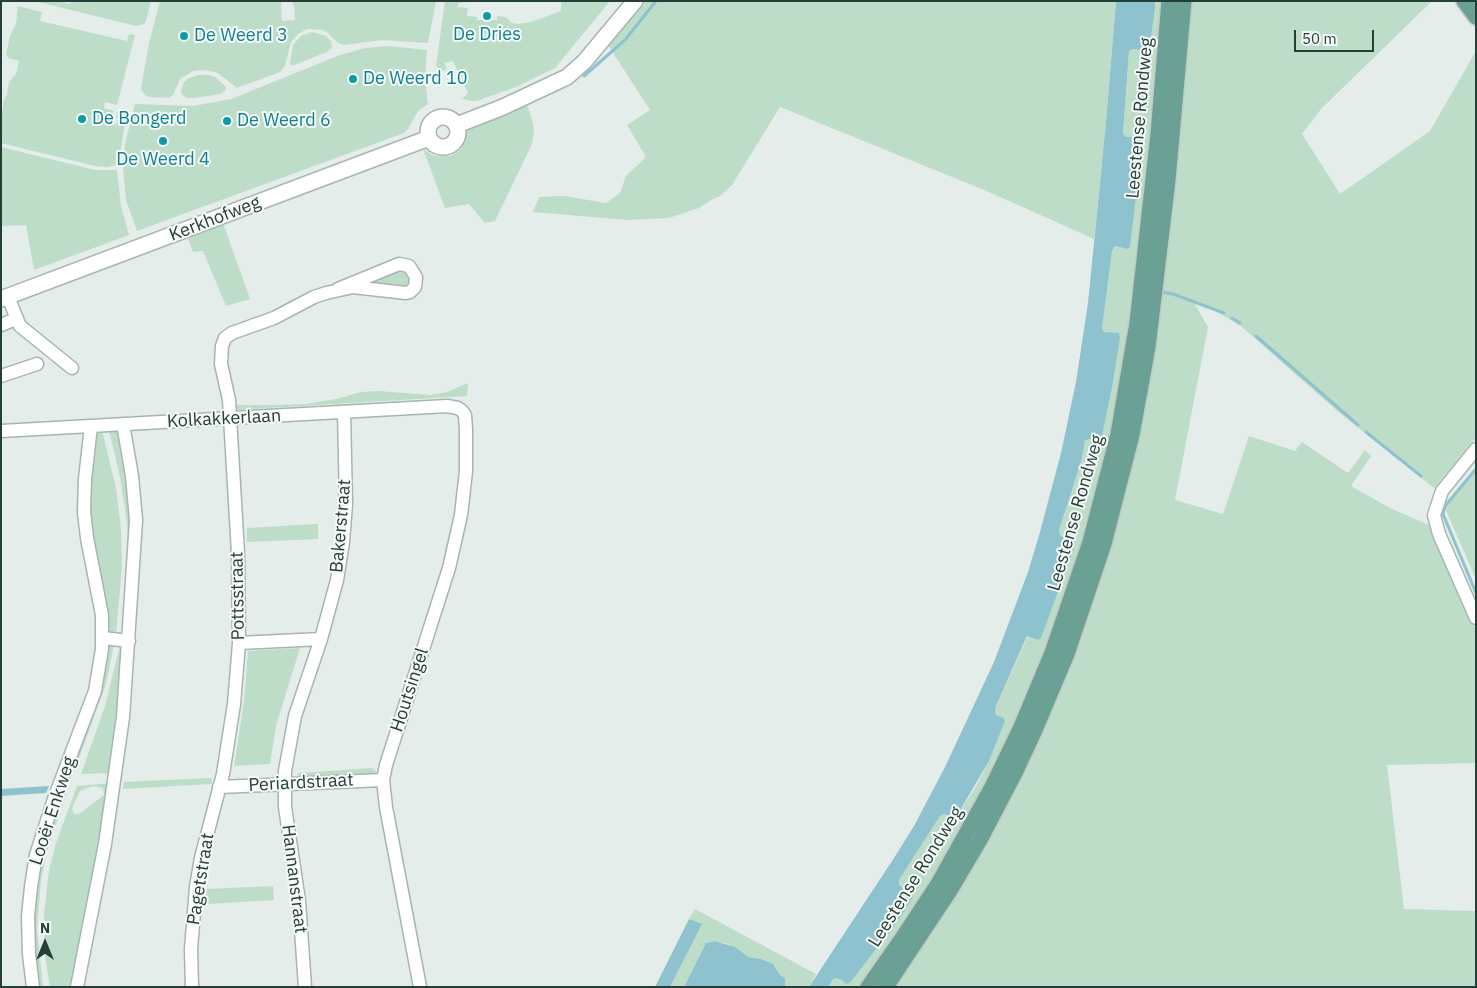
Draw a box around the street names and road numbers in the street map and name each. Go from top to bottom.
street label: Leestense Rondweg [1122,37,1158,199]
street label: Kerkhofweg [166,192,264,246]
street label: Kolkakkerlaan [166,405,282,433]
street label: Leestense Rondweg [1043,432,1109,594]
street label: Bakerstraat [326,478,356,574]
street label: Pottsstraat [226,551,250,641]
street label: Houtsingel [386,645,434,735]
street label: Looër Enkweg [25,754,81,868]
street label: Periardstraat [248,769,354,797]
street label: Leestense Rondweg [864,803,968,951]
street label: Hannanstraat [277,823,311,935]
street label: Pagetstraat [183,831,219,927]

